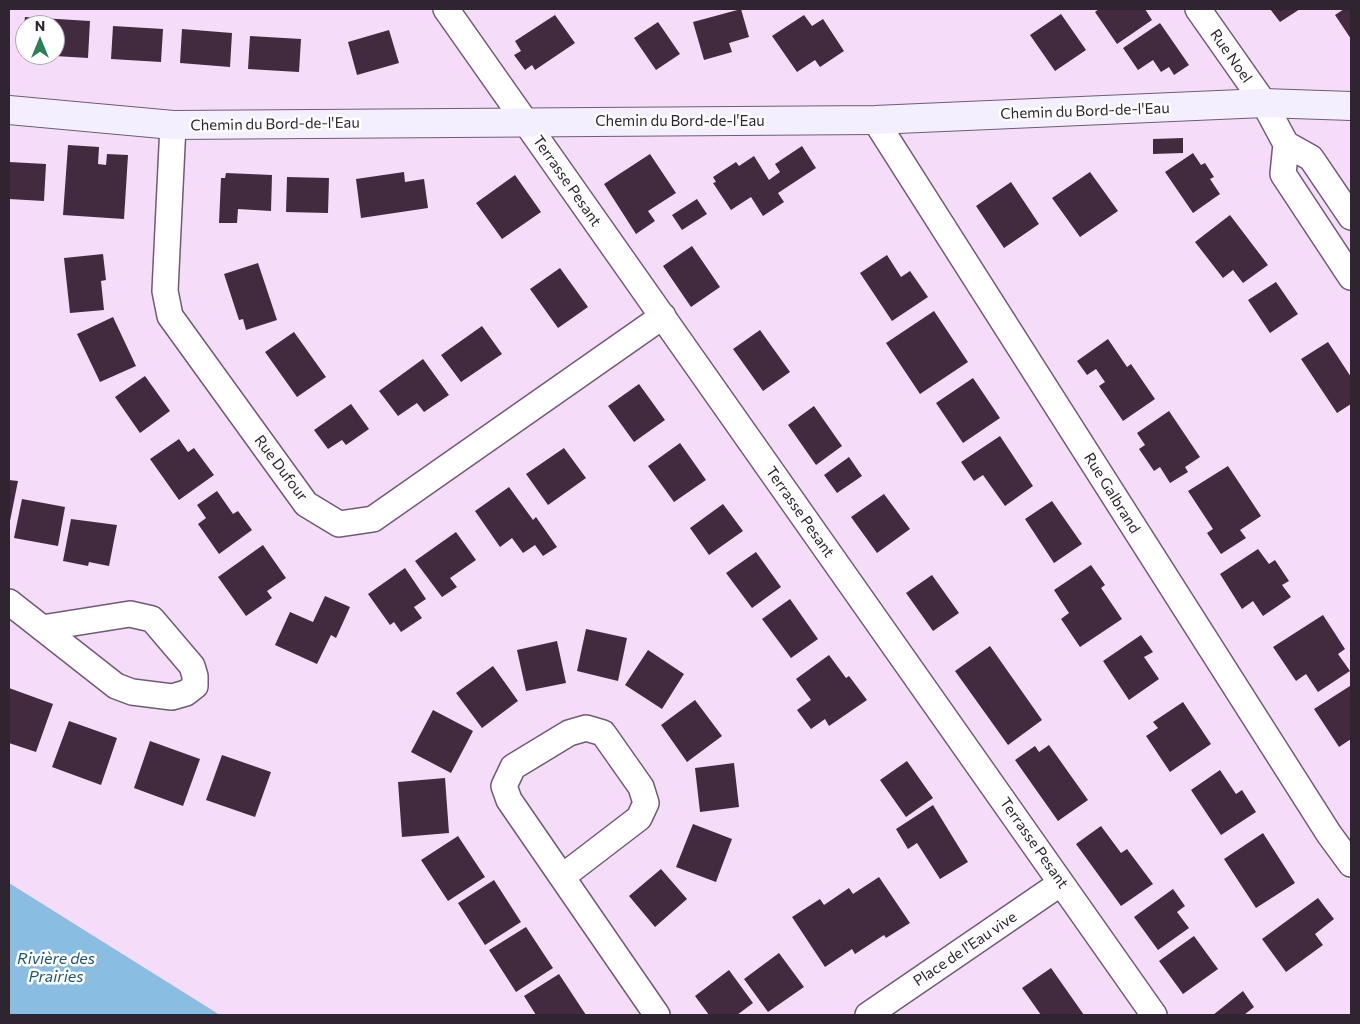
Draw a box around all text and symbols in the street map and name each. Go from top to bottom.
north arrow [15,15,65,65]
text: N [35,17,45,34]
street label: Rue Noel [1206,26,1256,86]
street label: Chemin du Bord-de-l'Eau [1000,99,1170,123]
street label: Chemin du Bord-de-l'Eau [595,112,765,130]
street label: Chemin du Bord-de-l'Eau [190,114,360,134]
street label: Terrasse Pesant [529,132,605,230]
street label: Rue Dufour [251,432,311,504]
street label: Rue Galbrand [1080,449,1144,537]
street label: Terrasse Pesant [762,463,838,561]
street label: Terrasse Pesant [996,794,1072,892]
street label: Place de l'Eau vive [910,908,1020,990]
water label: Rivière des Prairies [17,949,95,987]

